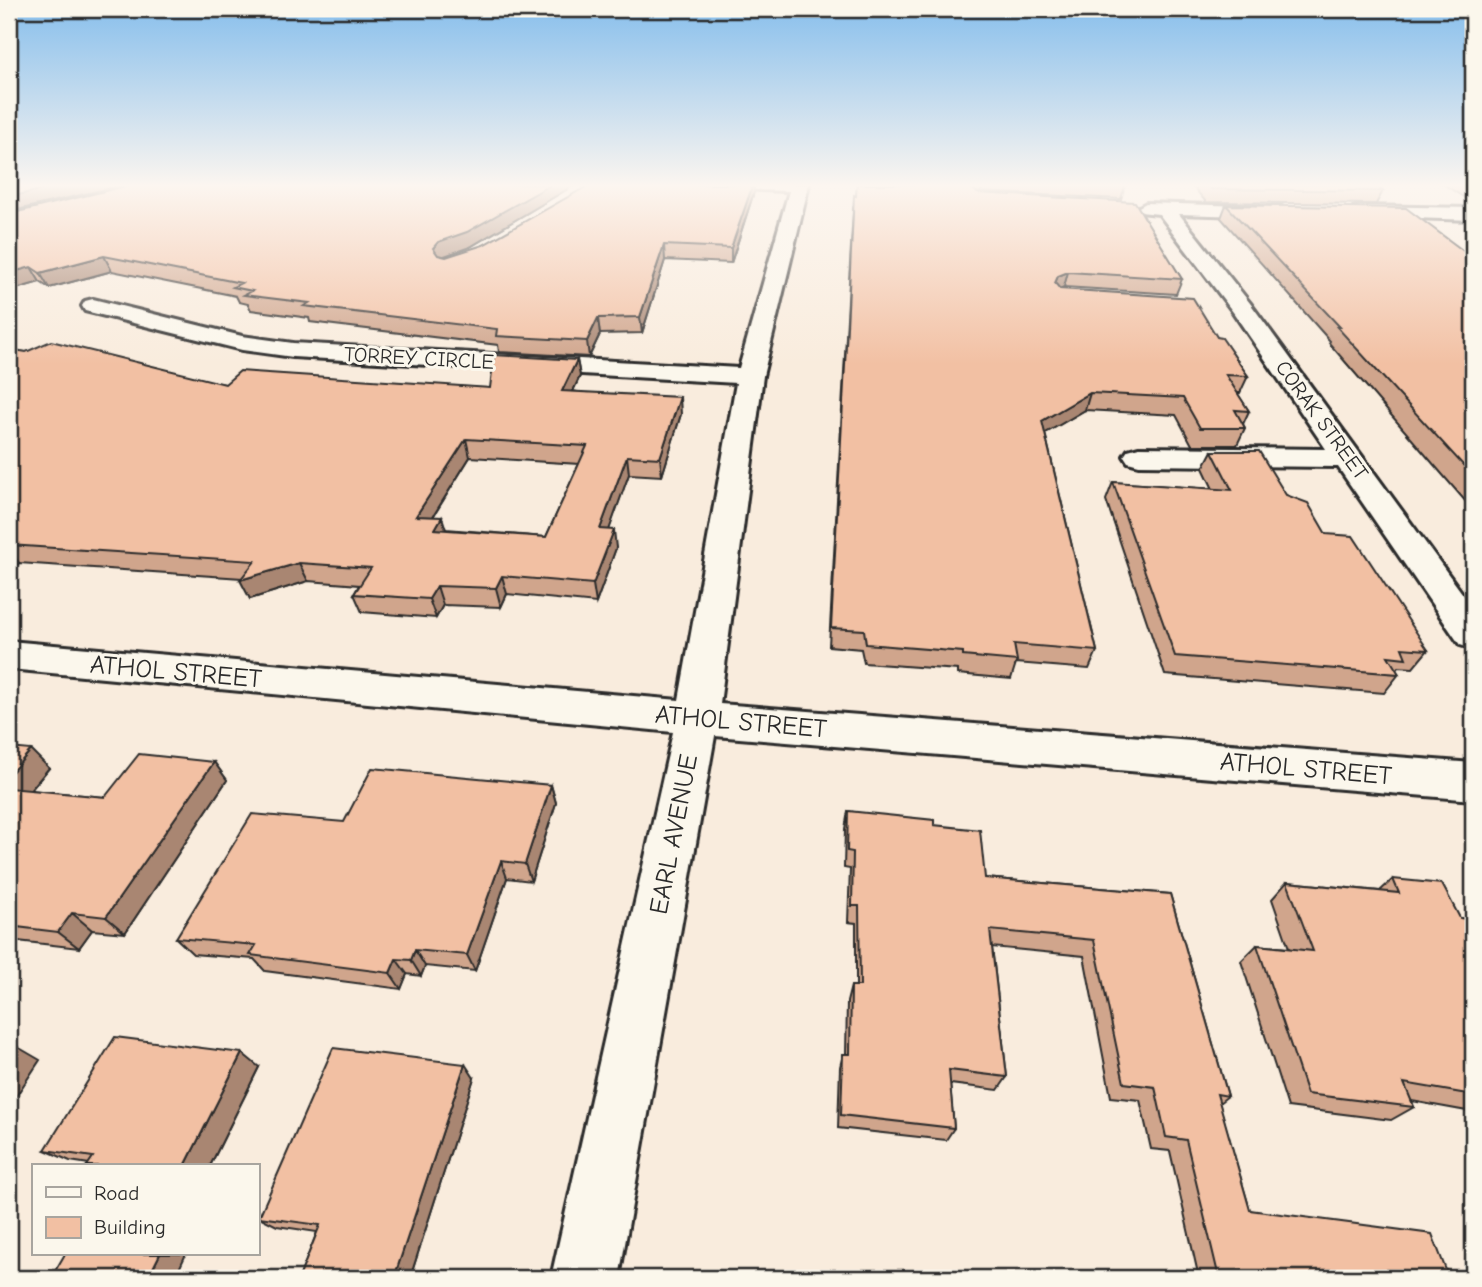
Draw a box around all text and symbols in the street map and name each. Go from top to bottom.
street label: TORREY CIRCLE [343,342,495,374]
street label: CORAK STREET [1271,356,1373,484]
street label: ATHOL STREET [89,650,263,694]
street label: ATHOL STREET [654,700,828,744]
street label: ATHOL STREET [1219,747,1393,791]
street label: EARL AVENUE [644,752,704,917]
legend [32,1164,259,1256]
text: Road [94,1181,139,1205]
text: Building [94,1215,166,1239]

